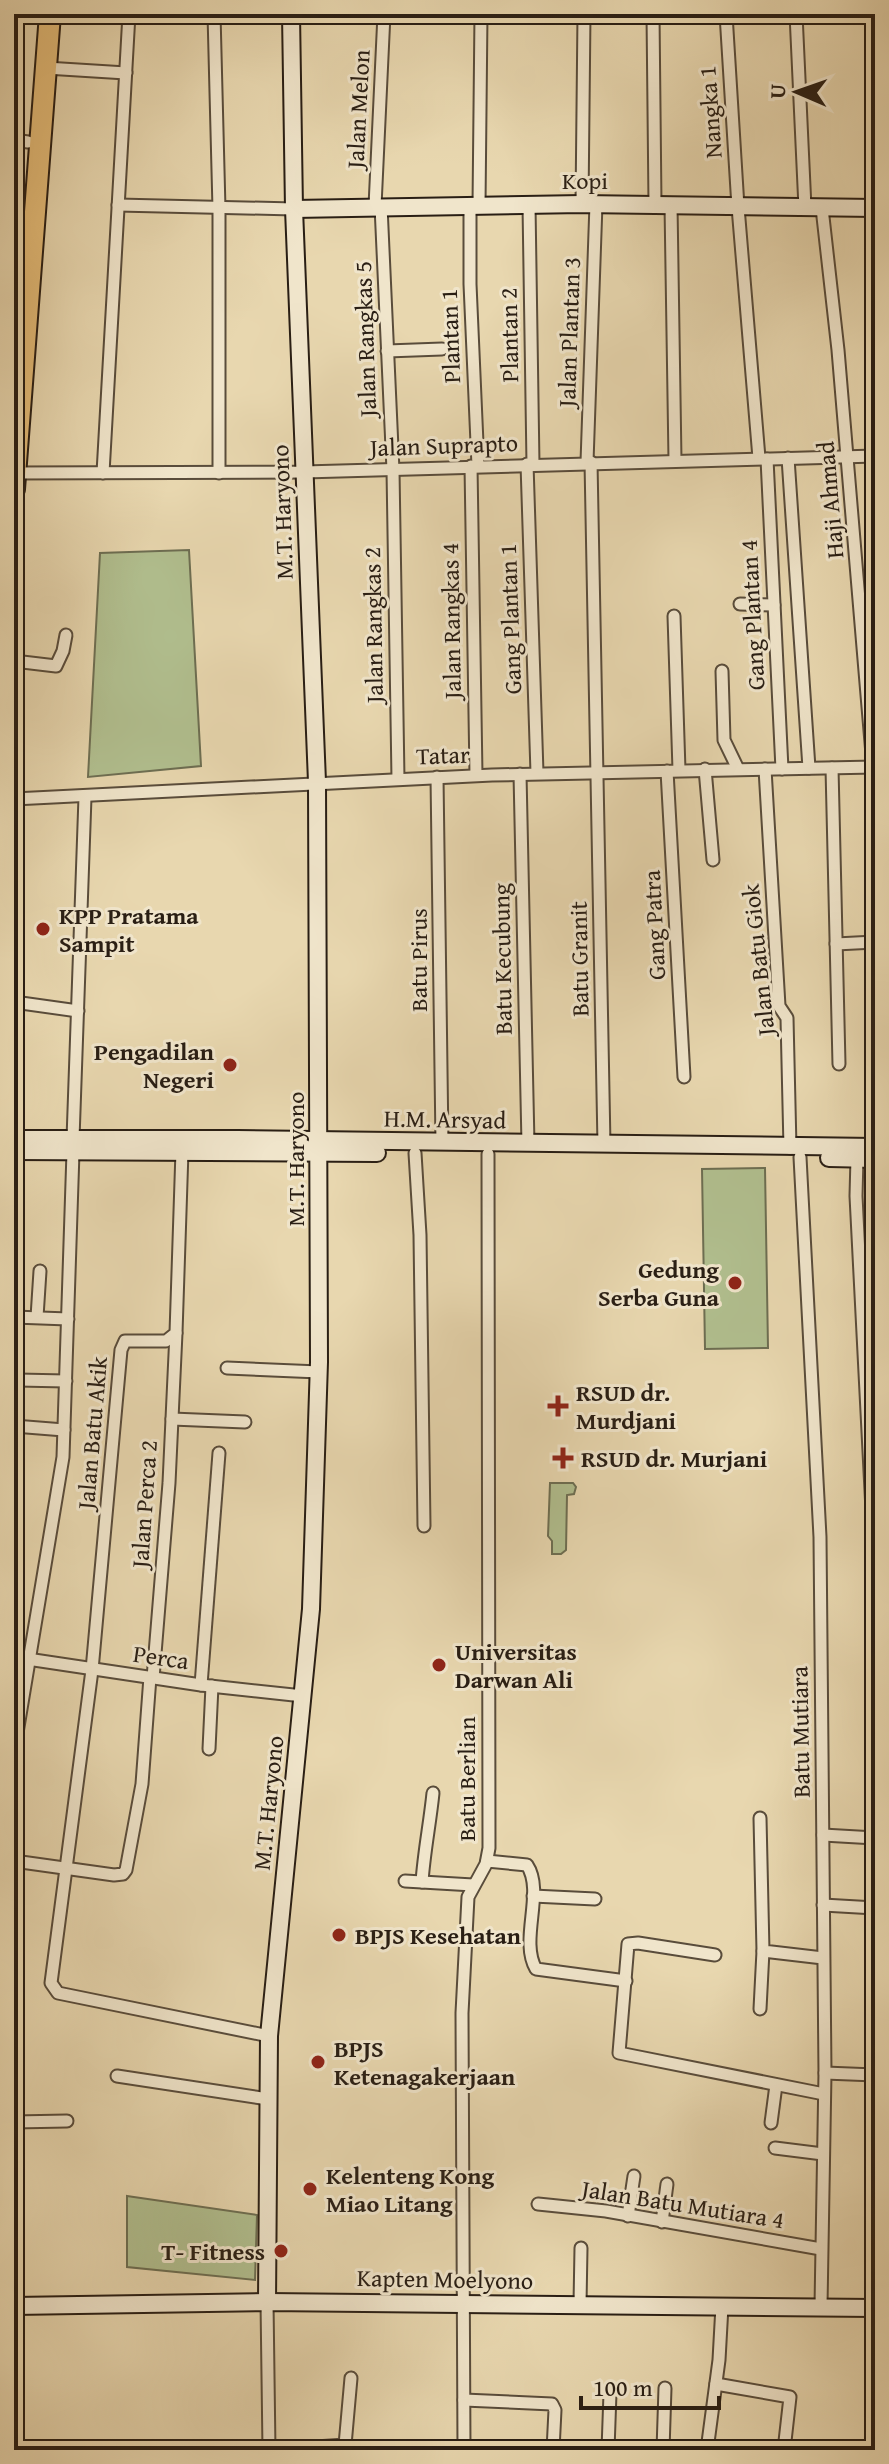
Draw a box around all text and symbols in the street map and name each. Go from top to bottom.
street label: Jalan Melon [337,48,379,172]
north arrow [757,52,837,132]
street label: Nangka 1 [689,64,731,160]
text: U [761,83,793,99]
street label: Kopi [562,163,608,198]
street label: Jalan Plantan 3 [549,256,589,411]
street label: Jalan Rangkas 5 [345,260,385,421]
street label: Plantan 2 [491,287,527,383]
street label: Plantan 1 [431,288,469,384]
street label: Jalan Suprapto [366,425,519,465]
street label: Haji Ahmad [807,440,853,560]
street label: M.T. Haryono [262,444,302,580]
street label: Gang Plantan 4 [731,539,773,691]
street label: Jalan Rangkas 4 [432,543,470,702]
street label: Gang Plantan 1 [490,543,530,695]
street label: Jalan Rangkas 2 [354,547,392,706]
street label: Tatar [416,737,470,773]
street label: Gang Patra [634,869,674,981]
street label: Jalan Batu Giok [733,881,784,1041]
street label: Batu Kecubung [483,883,521,1035]
place label: KPP Pratama Sampit [59,898,199,961]
street label: Batu Granit [560,900,598,1017]
street label: Batu Pirus [401,908,436,1012]
marker: KPP Pratama Sampit [34,920,52,938]
place label: Pengadilan Negeri [94,1034,214,1097]
marker: Pengadilan Negeri [221,1056,239,1074]
street label: M.T. Haryono [278,1091,313,1227]
street label: H.M. Arsyad [384,1100,507,1138]
place label: Gedung Serba Guna [598,1252,720,1315]
marker: Gedung Serba Guna [726,1274,744,1292]
street label: Jalan Batu Akik [68,1354,116,1514]
place label: RSUD dr. Murdjani [576,1375,676,1438]
marker: RSUD dr. Murdjani [547,1395,569,1417]
street label: Jalan Perca 2 [122,1439,166,1572]
place label: RSUD dr. Murjani [581,1441,767,1476]
marker: RSUD dr. Murjani [552,1447,574,1469]
place label: Universitas Darwan Ali [455,1634,577,1697]
street label: Perca [131,1636,192,1678]
marker: Universitas Darwan Ali [430,1656,448,1674]
street label: Batu Mutiara [781,1665,819,1798]
street label: Batu Berlian [449,1716,484,1841]
street label: M.T. Haryono [244,1734,292,1872]
place label: BPJS Kesehatan [355,1918,521,1953]
marker: BPJS Kesehatan [330,1926,348,1944]
place label: BPJS Ketenagakerjaan [334,2031,515,2094]
marker: BPJS Ketenagakerjaan [309,2053,327,2071]
place label: Kelenteng Kong Miao Litang [326,2158,494,2221]
street label: Jalan Batu Mutiara 4 [576,2170,787,2237]
marker: Kelenteng Kong Miao Litang [301,2180,319,2198]
place label: T- Fitness [161,2234,265,2269]
marker: T- Fitness [272,2242,290,2260]
street label: Kapten Moelyono [357,2260,533,2298]
scale bar [581,2360,719,2410]
text: 100 m [593,2370,653,2405]

